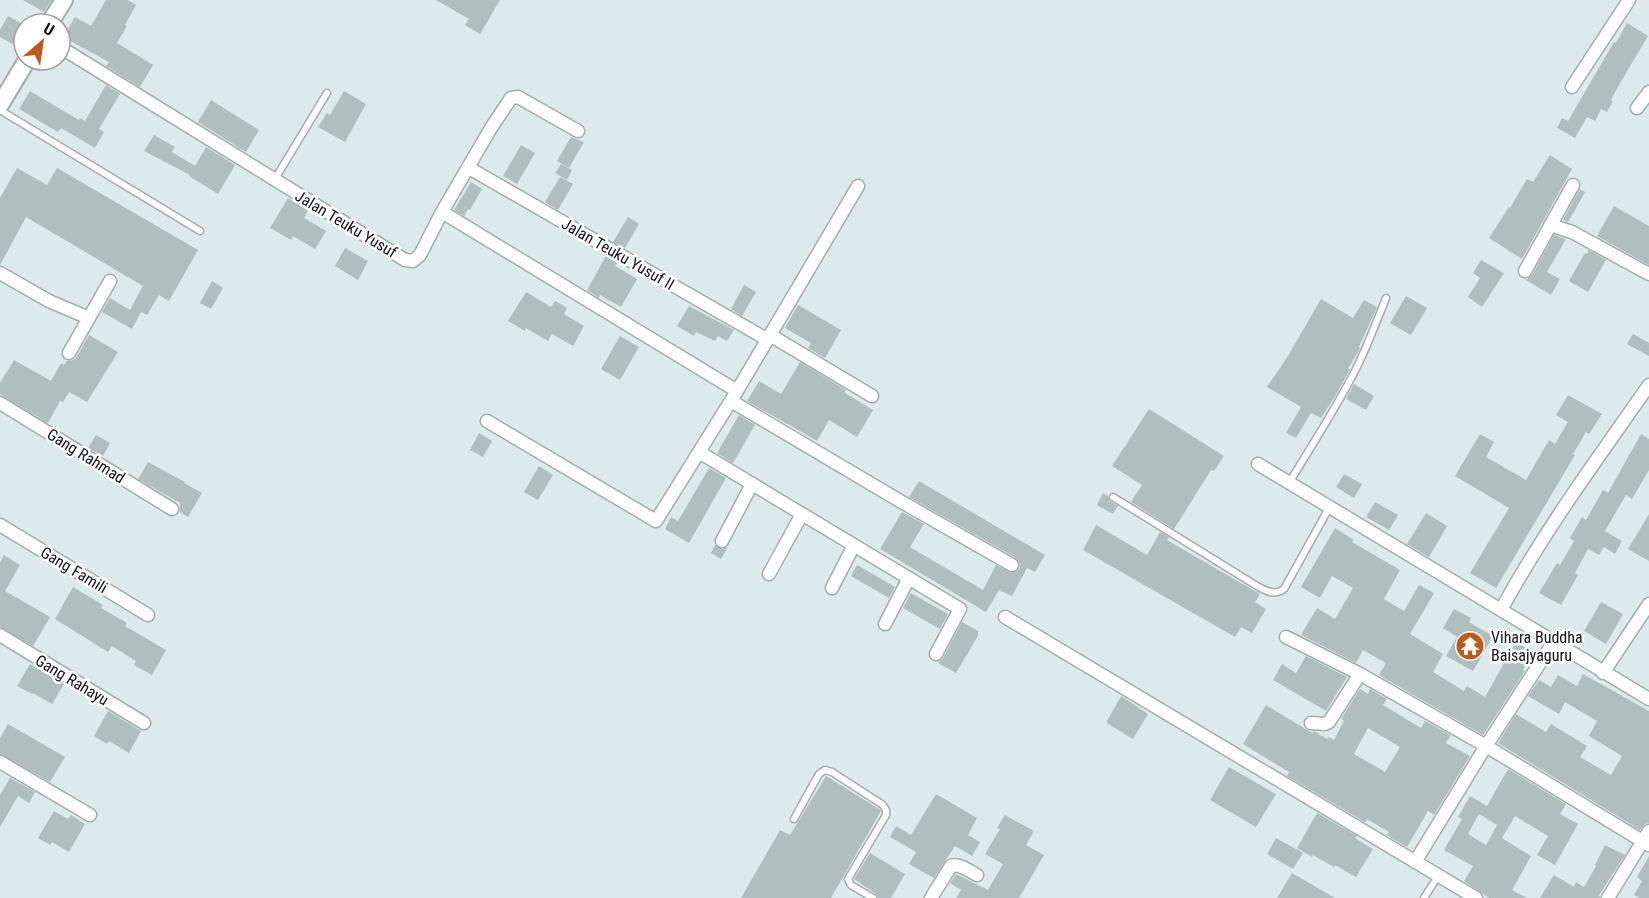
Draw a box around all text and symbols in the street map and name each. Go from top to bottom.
north arrow [12,12,72,72]
text: U [40,19,58,40]
street label: Jalan Teuku Yusuf [292,186,400,262]
street label: Jalan Teuku Yusuf II [558,214,678,294]
street label: Gang Rahmad [44,425,128,487]
street label: Gang Famili [37,543,111,597]
place label: Vihara Buddha Baisajyaguru [1491,628,1583,665]
temple icon: Vihara Buddha Baisajyaguru [1454,630,1486,662]
street label: Gang Rahayu [32,651,112,709]

